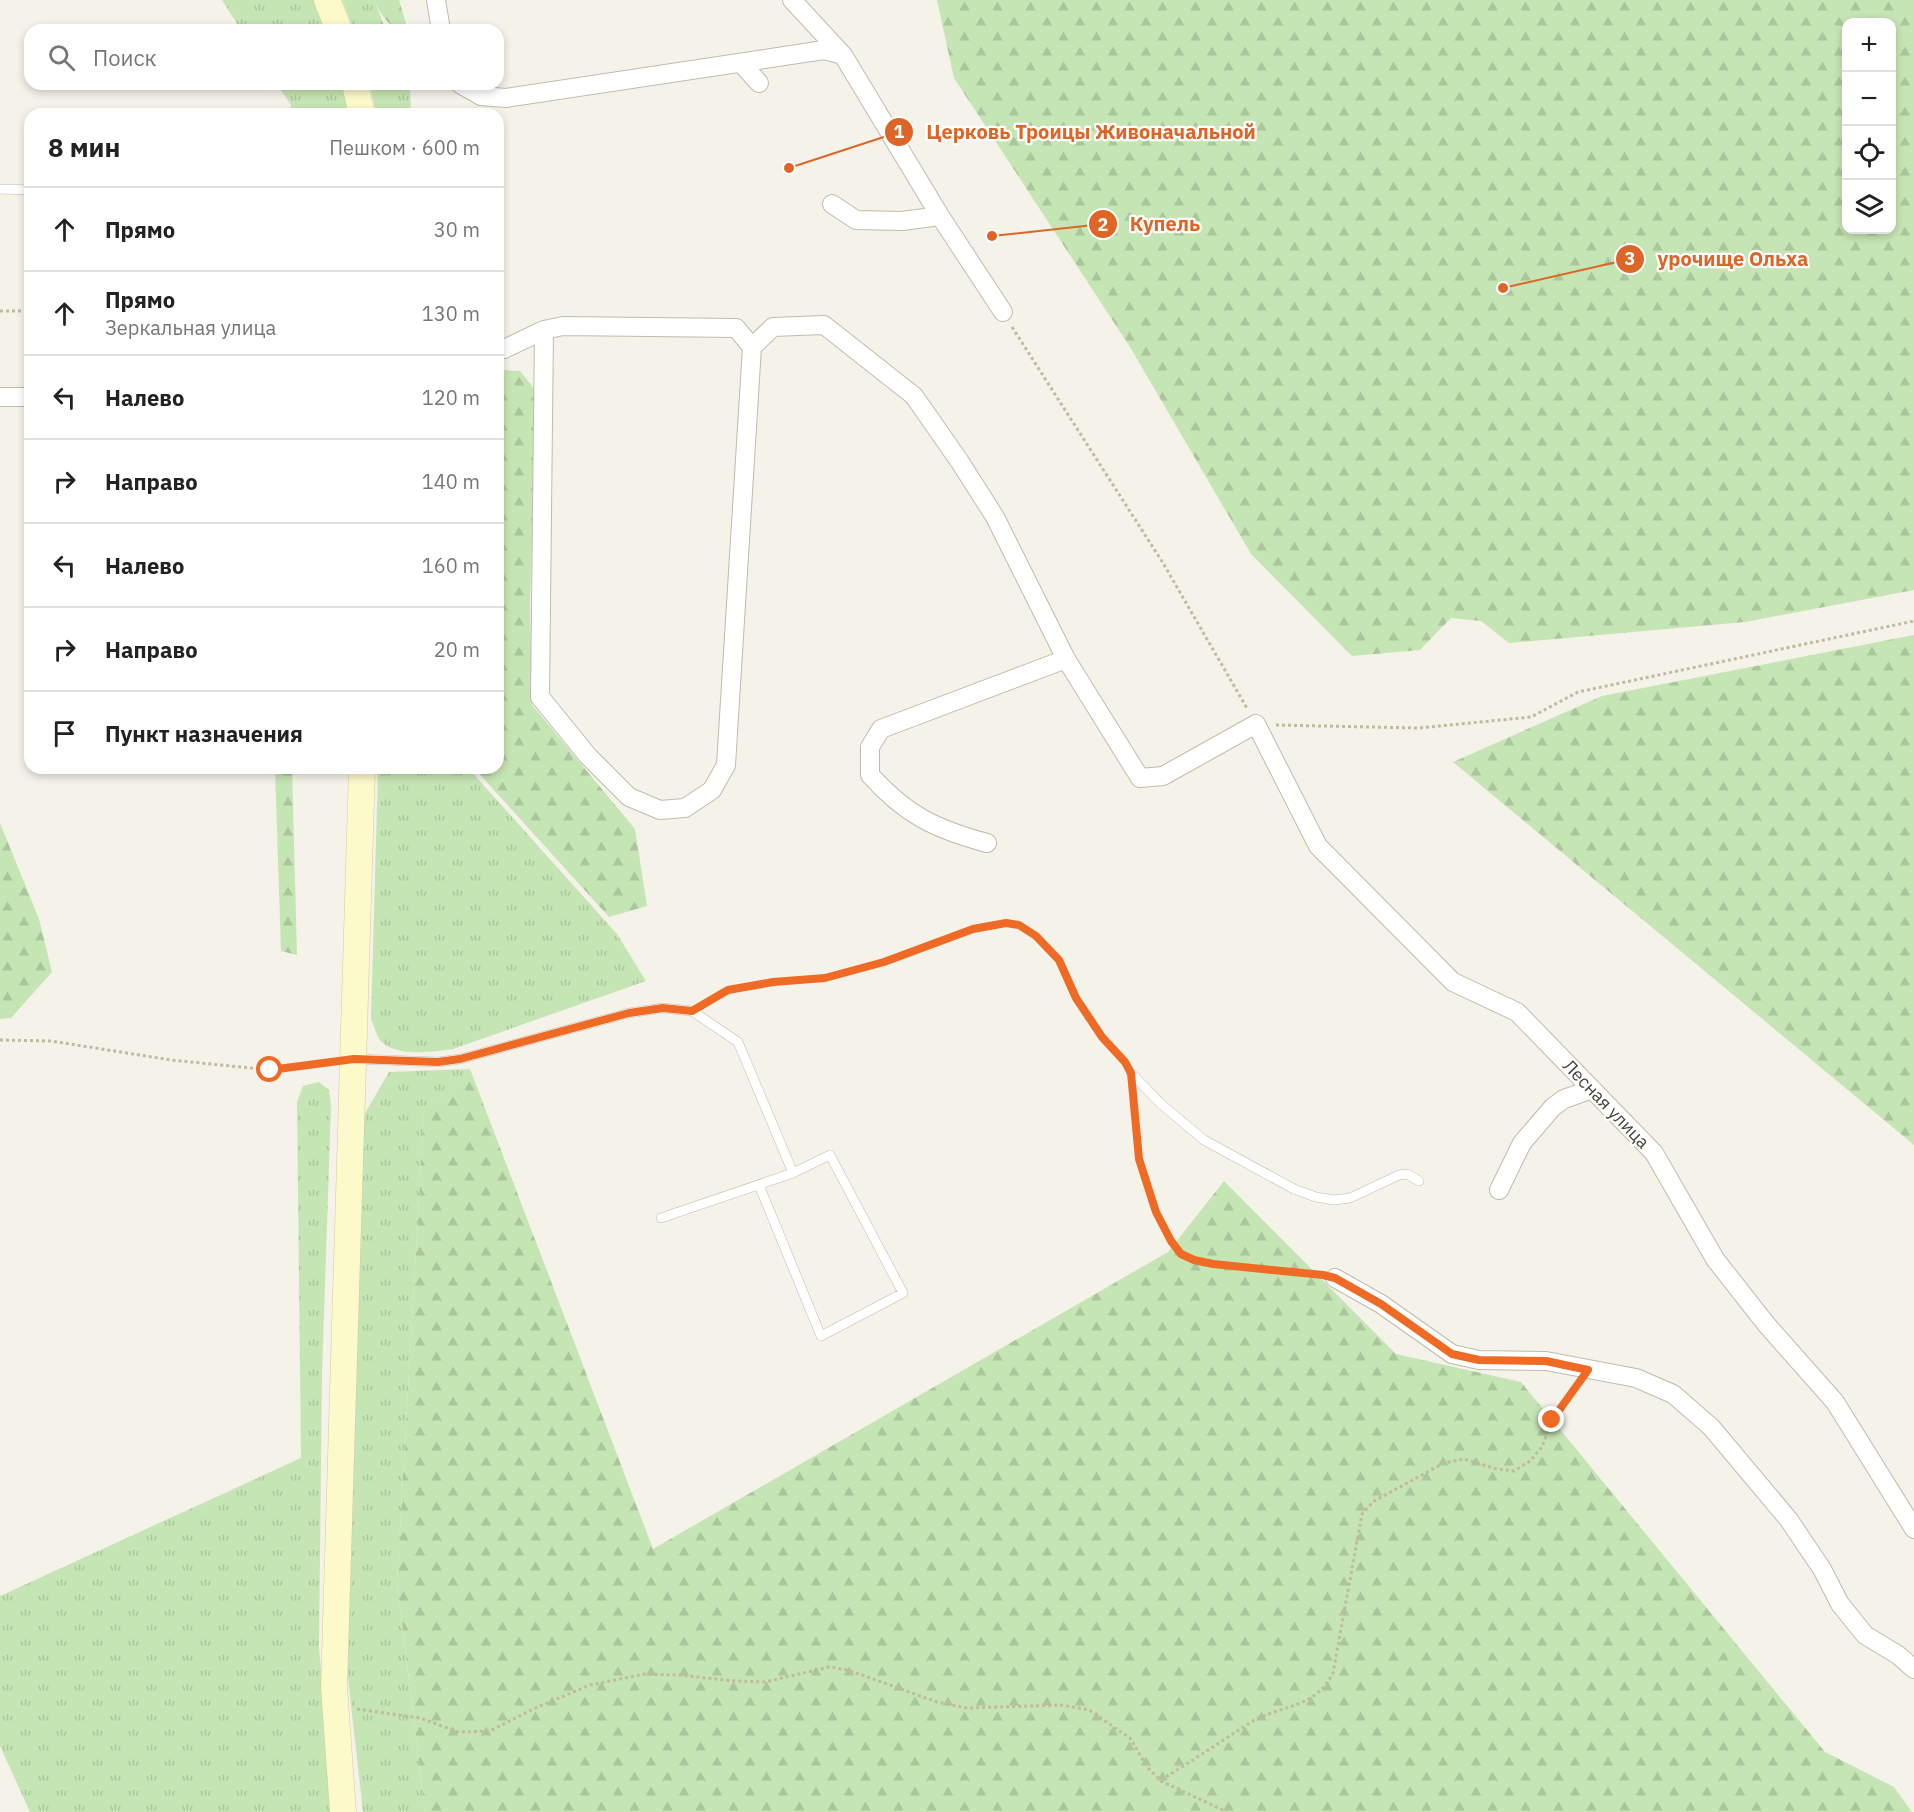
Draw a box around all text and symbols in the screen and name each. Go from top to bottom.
map controls [1842,18,1896,234]
button: + [1842,18,1896,72]
search box [24,24,504,90]
icon: search [45,41,78,74]
text: Поиск [93,43,157,72]
button: − [1842,72,1896,126]
callout: Церковь Троицы Живоначальной [884,113,1268,151]
text: Церковь Троицы Живоначальной [926,118,1256,145]
text: 1 [894,120,905,143]
button: locate [1842,126,1896,180]
text: 8 мин [48,130,120,164]
text: Пешком · 600 m [329,134,480,161]
button: layers [1842,180,1896,234]
callout: Купель [1088,205,1212,243]
text: Купель [1130,210,1200,237]
icon: ahead [48,213,81,246]
text: 2 [1098,213,1108,236]
text: Прямо [105,215,175,244]
text: 30 m [434,216,480,243]
callout: урочище Ольха [1615,240,1820,278]
text: урочище Ольха [1658,245,1808,272]
text: 3 [1625,247,1635,270]
text: Прямо [105,285,175,314]
icon: ahead [48,297,81,330]
text: 130 m [422,300,480,327]
text: Зеркальная улица [105,314,276,341]
icon: left [48,381,81,414]
text: Налево [105,383,184,412]
text: 120 m [422,384,480,411]
icon: right [48,465,81,498]
text: Направо [105,467,198,496]
text: 140 m [422,468,480,495]
icon: left [48,549,81,582]
text: Налево [105,551,184,580]
text: 160 m [422,552,480,579]
icon: right [48,633,81,666]
text: Направо [105,635,198,664]
text: 20 m [434,636,480,663]
icon: arrive [48,717,81,750]
text: Пункт назначения [105,719,303,748]
street label: Лесная улица [1558,1054,1655,1153]
route start [256,1056,282,1082]
route end [1538,1406,1564,1432]

